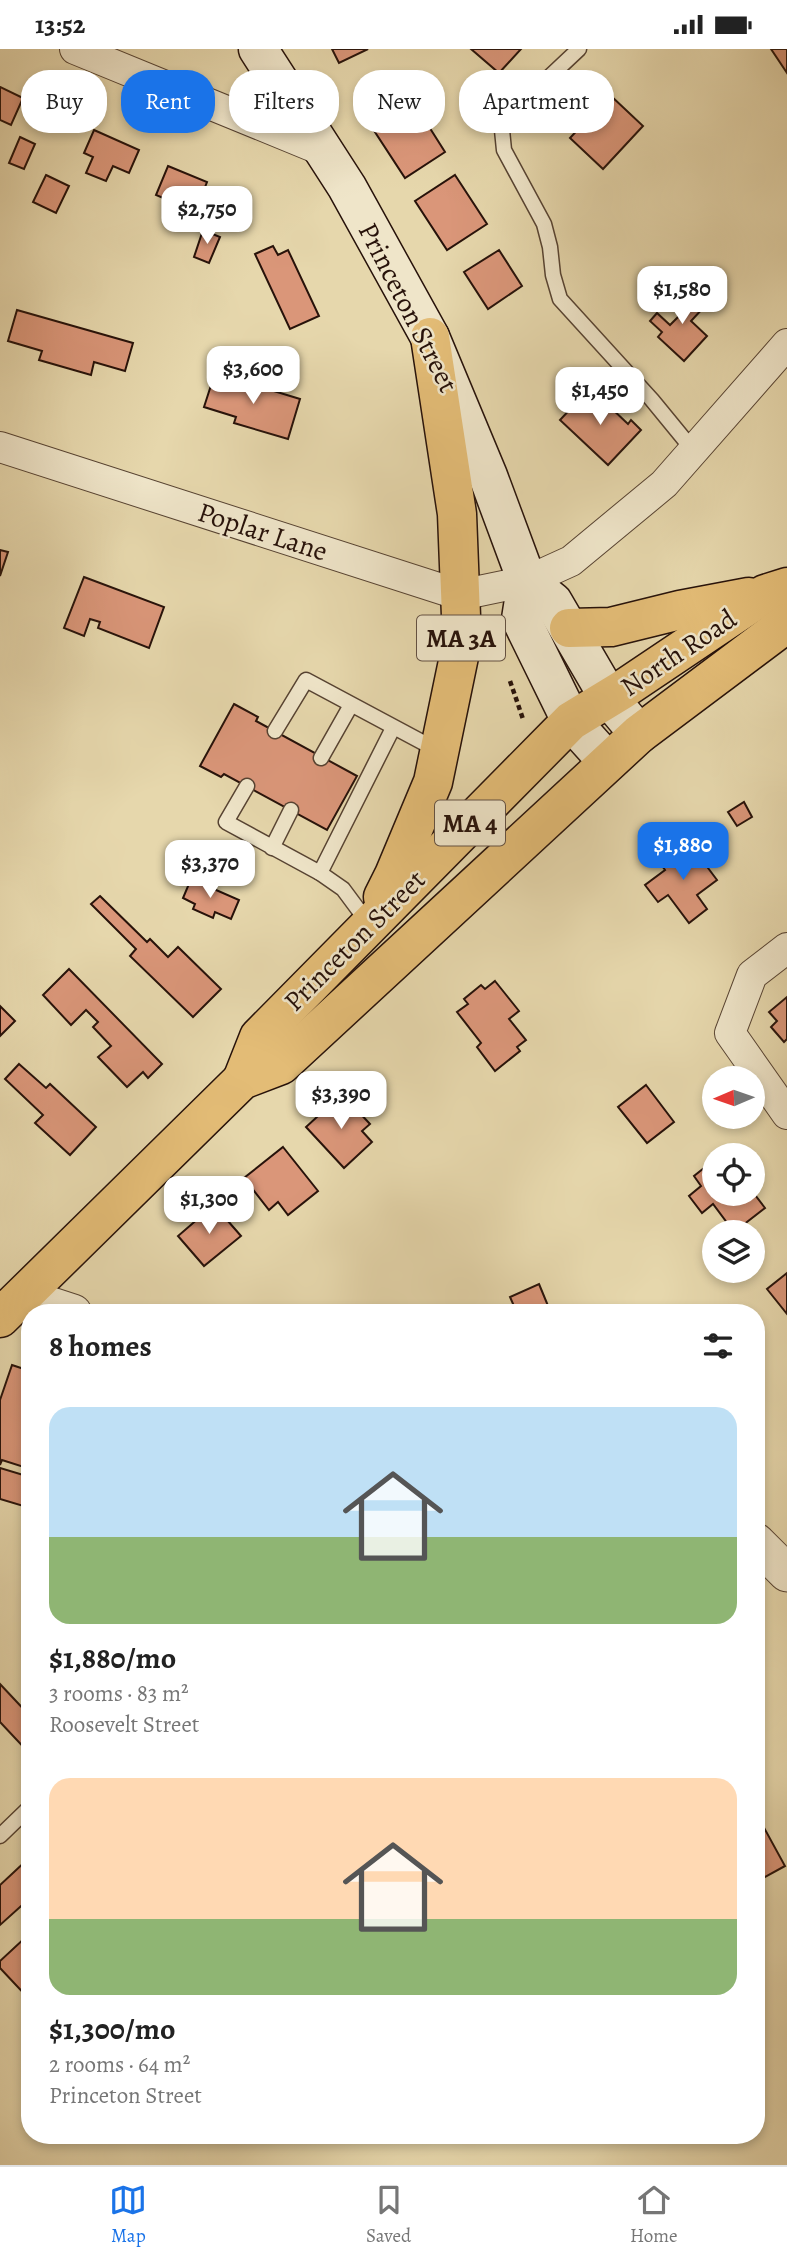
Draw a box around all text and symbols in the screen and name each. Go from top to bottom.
text: 13:52 [35,7,85,42]
chip: Buy [21,70,107,133]
chip: Rent [121,70,215,133]
chip: Filters [229,70,339,133]
chip: New [353,70,445,133]
chip: Apartment [459,70,614,133]
pin: $2,750 [150,187,264,246]
text: $2,750 [177,193,237,224]
street label: Princeton Street [349,216,467,399]
pin: $1,580 [625,267,739,326]
text: $1,580 [653,273,711,304]
pin: $3,600 [196,347,310,406]
text: $3,600 [223,353,283,384]
pin: $1,450 [543,367,657,427]
text: $1,450 [571,374,629,405]
street label: Poplar Lane [193,493,332,571]
street label: North Road [613,600,745,706]
road number: MA 3A [417,615,505,660]
road number: MA 4 [435,801,505,845]
pin: $1,880 [626,823,740,882]
text: $1,880 [654,829,712,860]
pin: $3,370 [153,841,267,900]
text: $3,370 [181,847,239,878]
street label: Princeton Street [275,861,434,1020]
north arrow [702,1066,765,1129]
map controls [702,1066,765,1283]
pin: $3,390 [284,1072,398,1131]
text: $3,390 [312,1078,370,1109]
button: locate [702,1143,765,1206]
pin: $1,300 [152,1177,266,1236]
text: $1,300 [180,1183,238,1214]
button: layers [702,1220,765,1283]
text: 8 homes [49,1326,152,1366]
icon: filters [699,1327,737,1365]
icon: home [330,1453,456,1579]
text: $1,880/mo [49,1638,176,1678]
text: 3 rooms · 83 m² [49,1678,189,1709]
text: Roosevelt Street [49,1709,199,1740]
icon: home [330,1824,456,1950]
text: $1,300/mo [49,2009,175,2049]
text: 2 rooms · 64 m² [49,2049,190,2080]
text: Princeton Street [49,2080,202,2111]
tab: Map [109,2181,147,2249]
tab: Saved [366,2181,411,2249]
tab: Home [630,2181,678,2249]

